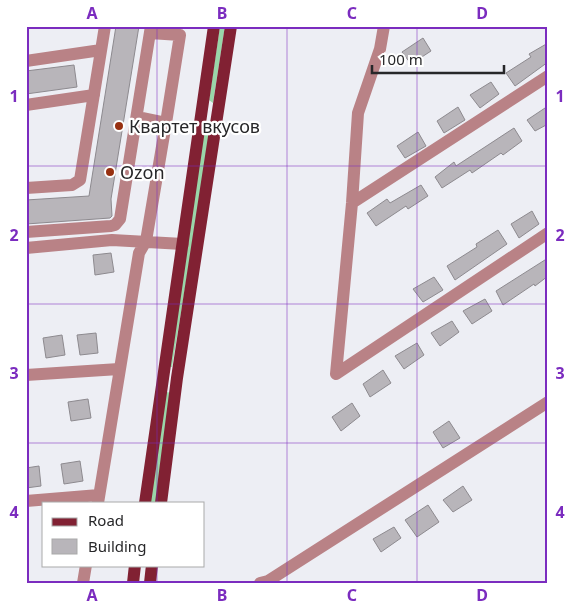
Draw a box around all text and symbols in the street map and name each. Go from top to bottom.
text: A [86,2,98,24]
text: B [217,2,227,24]
text: C [347,2,357,24]
text: D [476,2,488,24]
scale bar [372,42,504,74]
text: 100 m [379,49,423,69]
text: 1 [9,85,19,107]
text: 1 [555,85,565,107]
place label: Квартет вкусов [129,114,260,138]
marker: Квартет вкусов [113,120,125,132]
place label: Ozon [120,160,165,184]
marker: Ozon [104,166,116,178]
text: 2 [9,224,19,246]
text: 2 [555,224,565,246]
text: 3 [9,362,19,384]
text: 3 [555,362,565,384]
text: 4 [9,501,19,523]
text: 4 [555,501,565,523]
legend [42,502,205,566]
text: Road [88,510,124,530]
text: Building [88,536,146,556]
text: A [86,584,98,606]
text: B [217,584,227,606]
text: C [347,584,357,606]
text: D [476,584,488,606]

